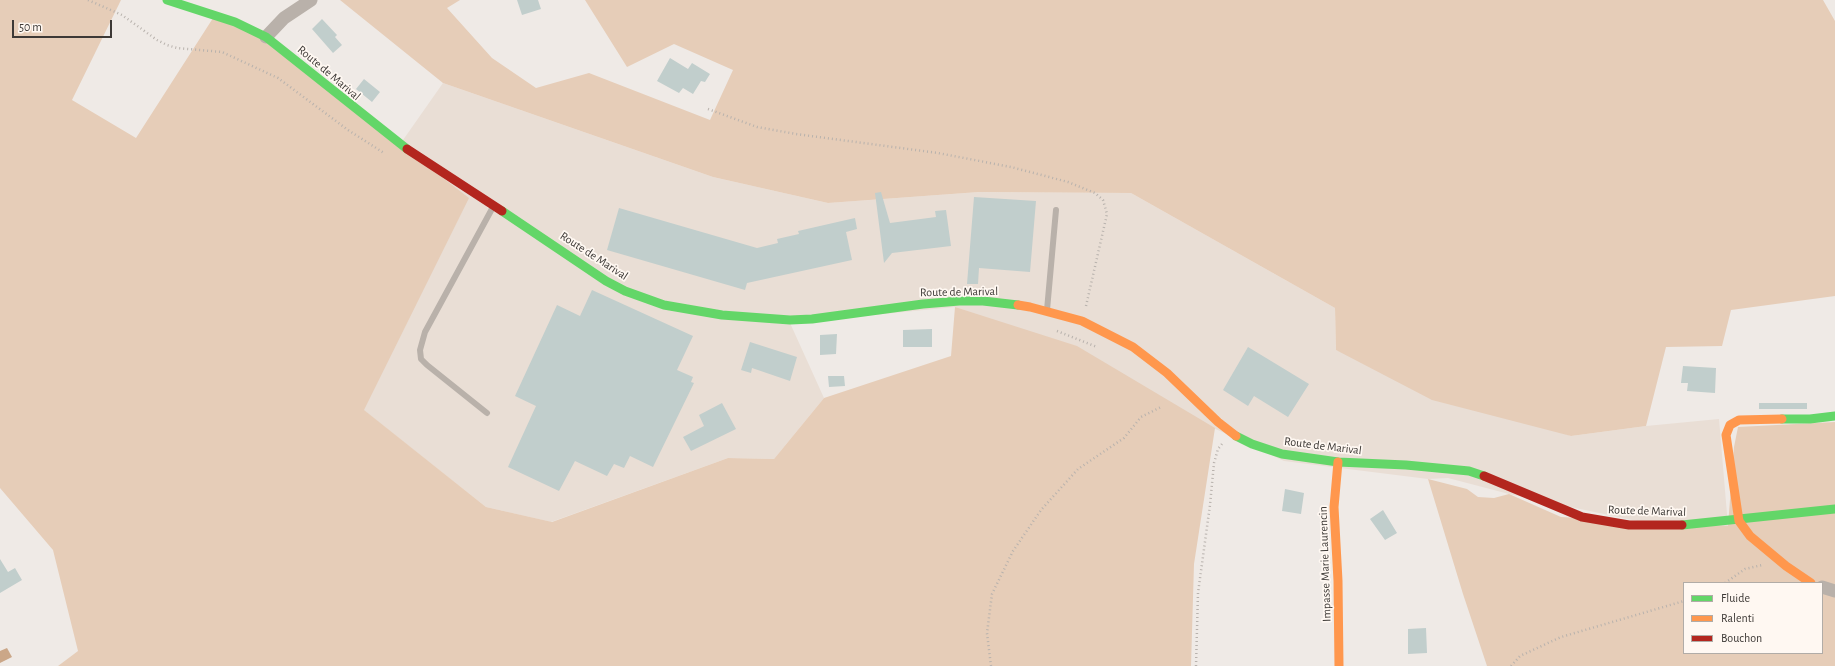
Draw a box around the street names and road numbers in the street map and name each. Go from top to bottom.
street label: Route de Marival [294,42,364,104]
street label: Route de Marival [557,229,631,283]
street label: Route de Marival [920,284,998,300]
street label: Route de Marival [1283,434,1363,458]
street label: Route de Marival [1608,502,1686,520]
street label: Impasse Marie Laurencin [1316,506,1334,622]

